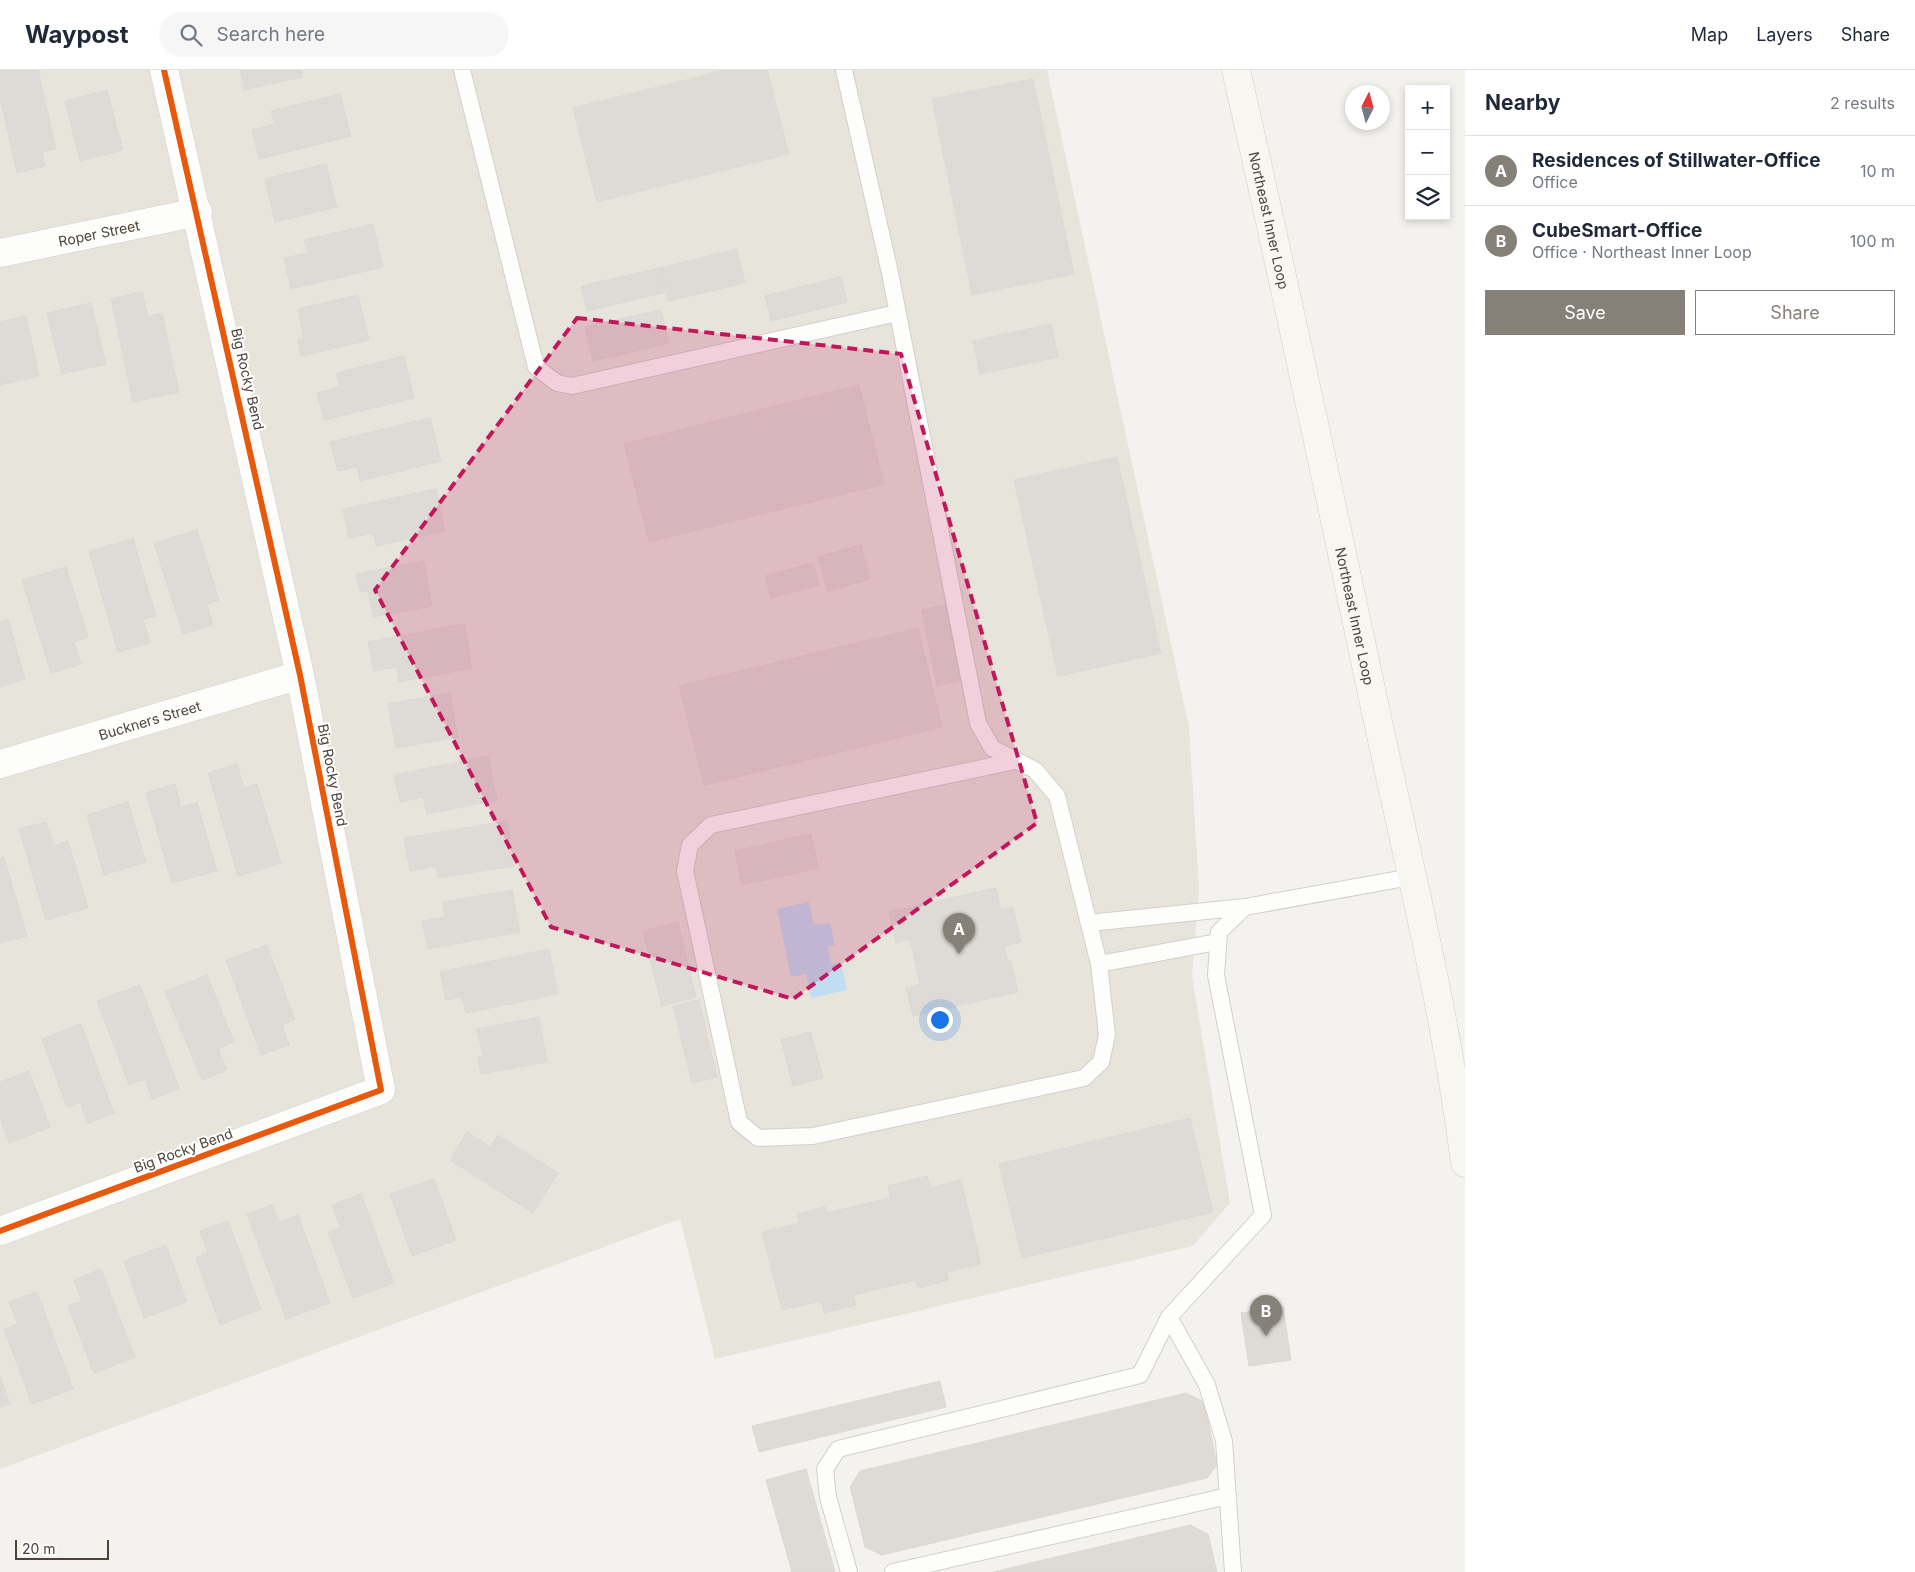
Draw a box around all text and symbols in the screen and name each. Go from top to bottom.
search box [159,12,509,57]
text: Waypost [25,20,129,49]
icon: search [177,21,205,49]
text: Search here [217,23,325,46]
text: Map [1691,24,1728,45]
text: Layers [1756,24,1813,45]
text: Share [1841,24,1890,45]
north arrow [1345,85,1390,130]
map controls [1405,85,1450,220]
button: + [1405,85,1450,130]
text: Nearby [1485,90,1560,115]
text: 2 results [1830,93,1895,113]
button: − [1405,130,1450,175]
text: Residences of Stillwater-Office [1532,149,1821,172]
street label: Northeast Inner Loop [1246,150,1293,291]
text: A [1495,161,1507,181]
text: 10 m [1860,161,1895,181]
text: Office [1532,172,1578,192]
button: layers [1405,175,1450,220]
street label: Roper Street [57,216,142,249]
text: CubeSmart-Office [1532,219,1702,242]
text: B [1496,231,1506,251]
text: 100 m [1850,231,1895,251]
text: Office · Northeast Inner Loop [1532,242,1752,262]
button: Save [1485,290,1685,335]
button: Share [1695,290,1895,335]
street label: Big Rocky Bend [228,326,268,432]
street label: Northeast Inner Loop [1333,546,1378,687]
street label: Buckners Street [96,696,203,743]
street label: Big Rocky Bend [315,722,351,828]
pin: A [943,913,975,954]
your location [927,1007,953,1033]
street label: Big Rocky Bend [131,1124,235,1176]
pin: B [1250,1295,1282,1336]
scale bar [15,1537,109,1560]
text: 20 m [22,1540,56,1557]

